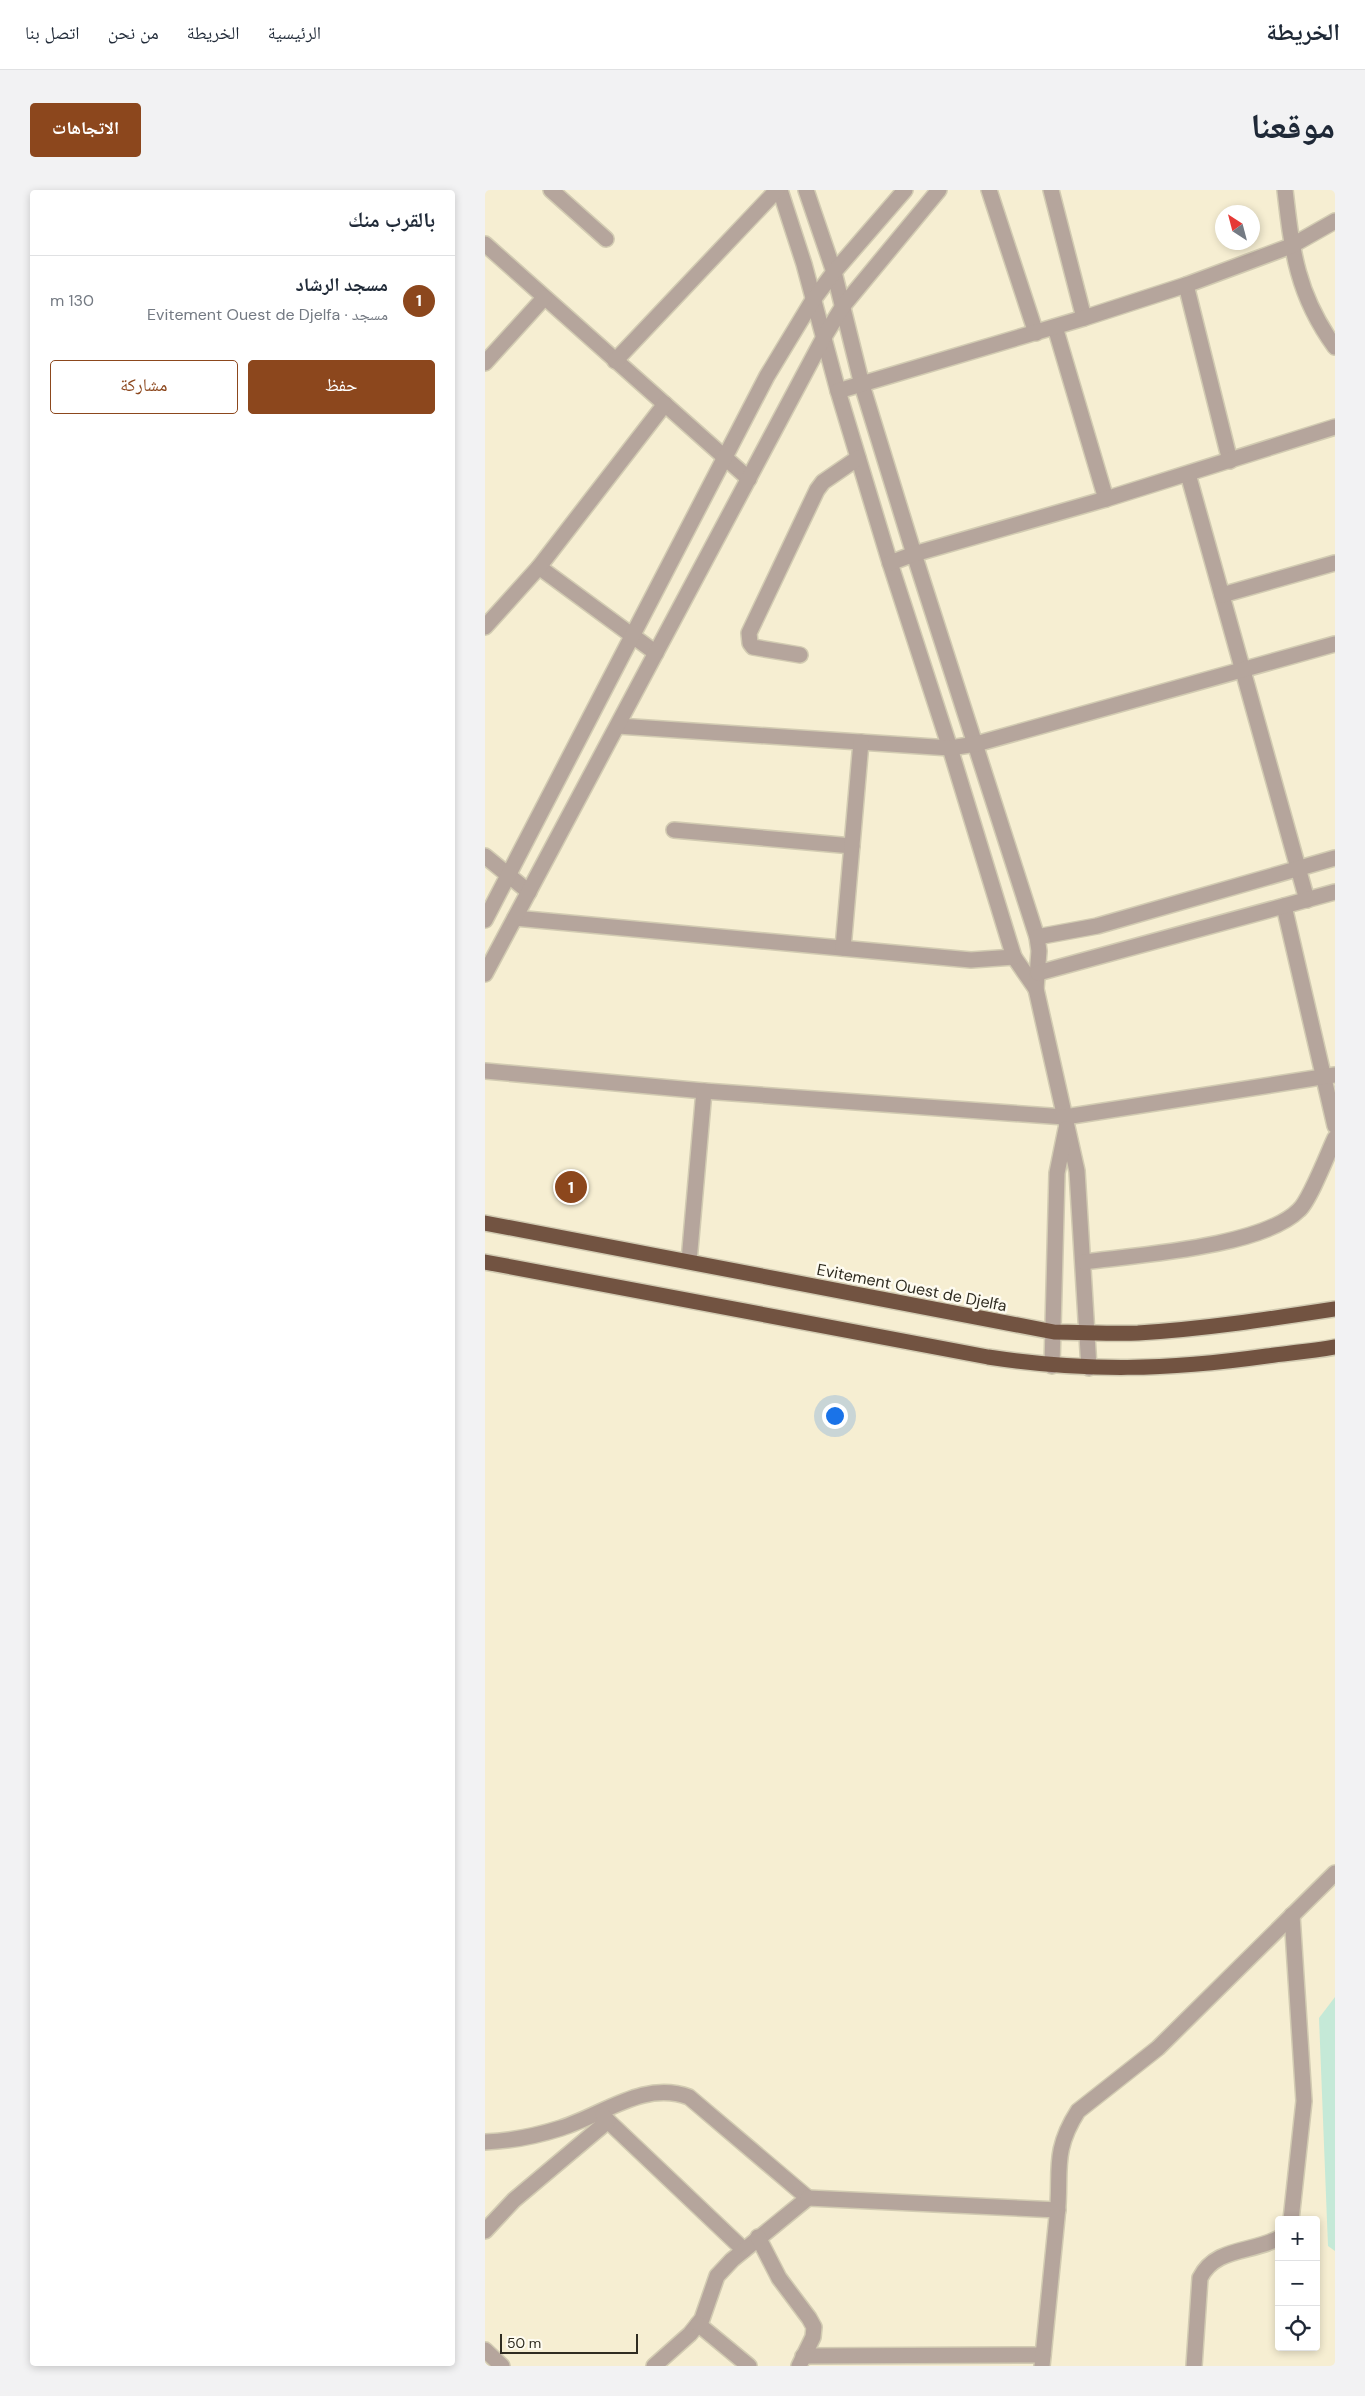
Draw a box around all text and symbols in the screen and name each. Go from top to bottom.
text: الخريطة [1266,16,1340,47]
text: اتصل بنا [25,21,80,45]
text: من نحن [108,21,159,45]
text: الخريطة [187,21,240,45]
text: الرئيسية [268,21,321,45]
button: الاتجاهات [30,103,141,157]
text: موقعنا [1250,103,1335,149]
north arrow [1215,205,1260,250]
text: بالقرب منك [348,206,435,234]
text: مسجد الرشاد [296,272,388,297]
text: 130 m [50,290,94,311]
text: 1 [416,290,422,311]
text: مسجد · Evitement Ouest de Djelfa [147,304,388,325]
button: مشاركة [50,360,238,414]
button: حفظ [248,360,435,414]
pin: 1 [555,1168,587,1206]
street label: Evitement Ouest de Djelfa [815,1259,1009,1316]
your location [822,1403,848,1429]
map controls [1275,2216,1320,2351]
button: + [1275,2216,1320,2261]
button: − [1275,2261,1320,2306]
button: locate [1275,2306,1320,2351]
scale bar [500,2331,637,2354]
text: 50 m [507,2334,541,2352]

